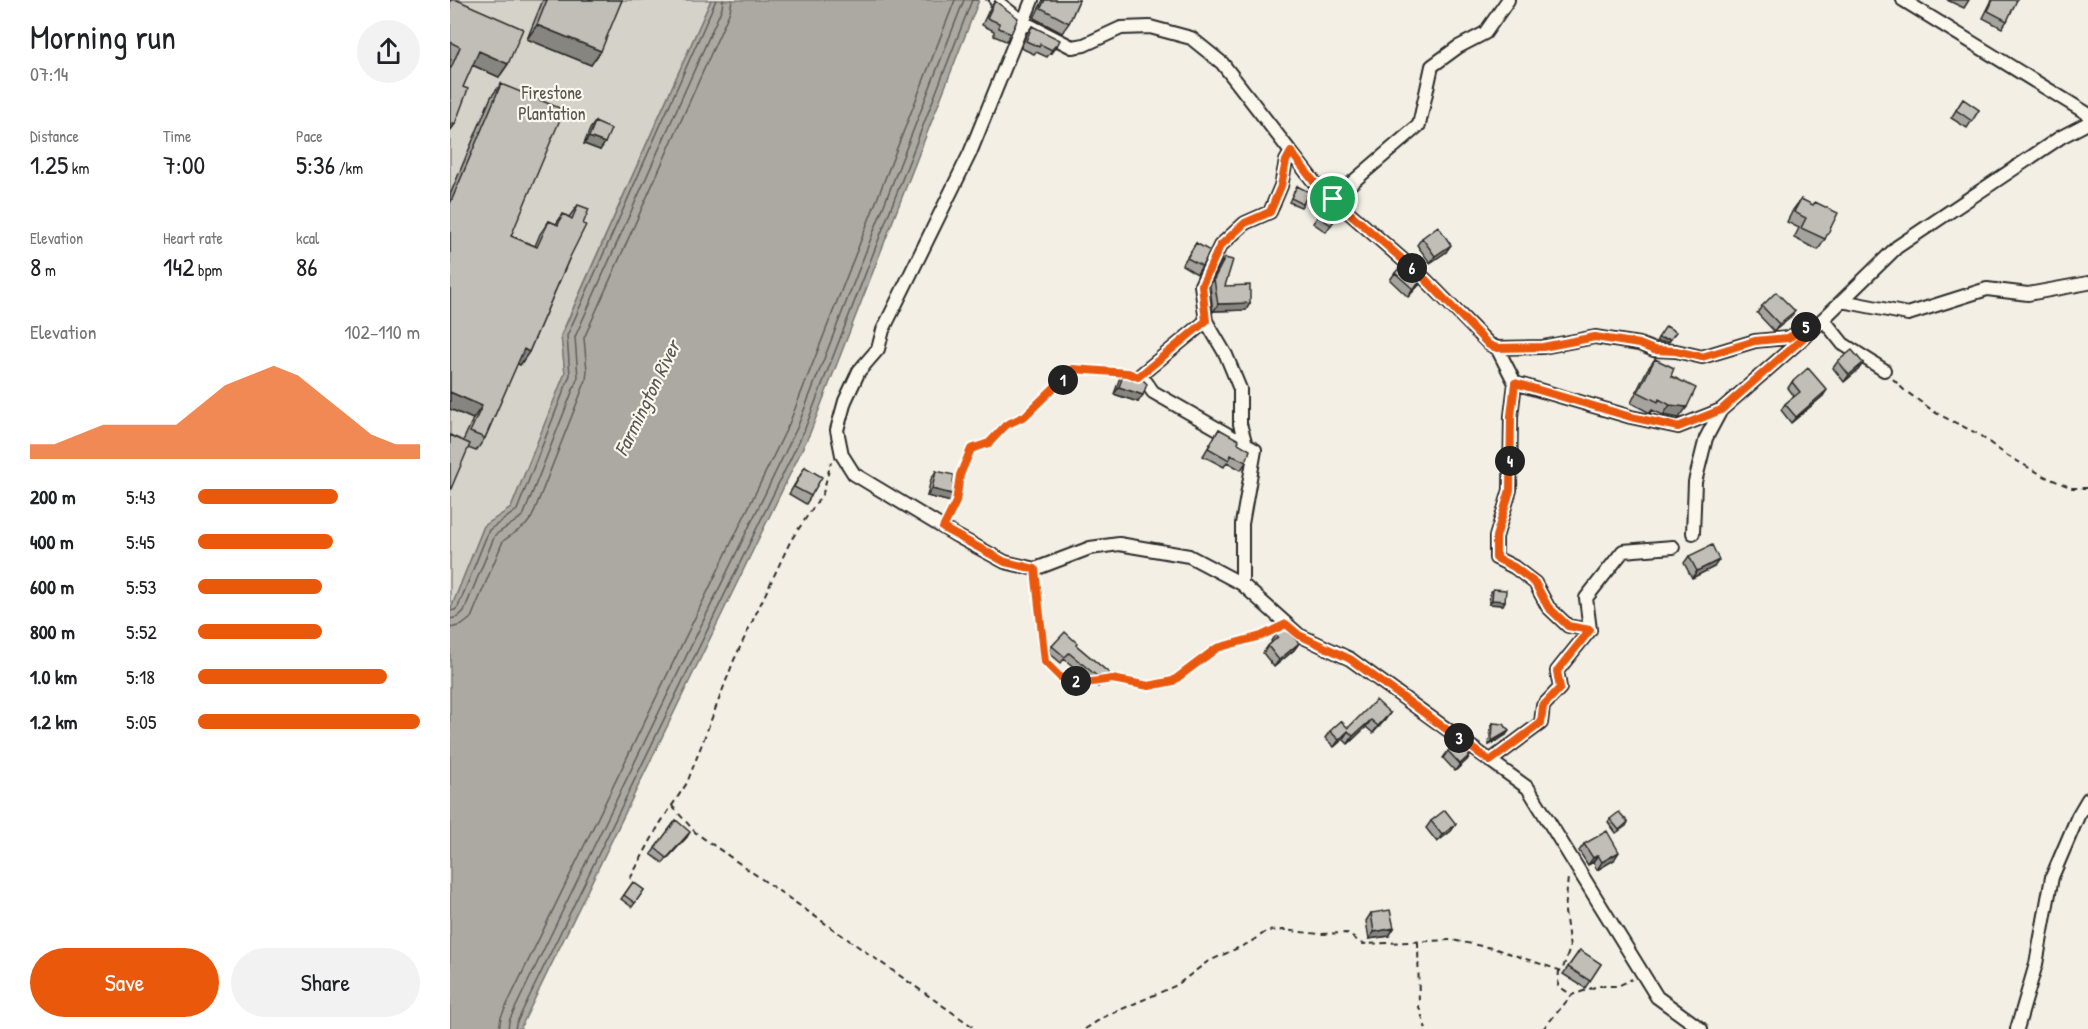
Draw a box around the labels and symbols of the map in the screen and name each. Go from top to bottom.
park label: Firestone Plantation [518,80,586,126]
pin [1307,173,1358,224]
pin: 6 [1397,253,1427,283]
pin: 5 [1791,312,1821,342]
water label: Farmington River [607,334,688,460]
pin: 1 [1048,365,1078,395]
pin: 4 [1495,446,1525,476]
pin: 2 [1061,666,1091,696]
pin: 3 [1444,723,1474,753]

